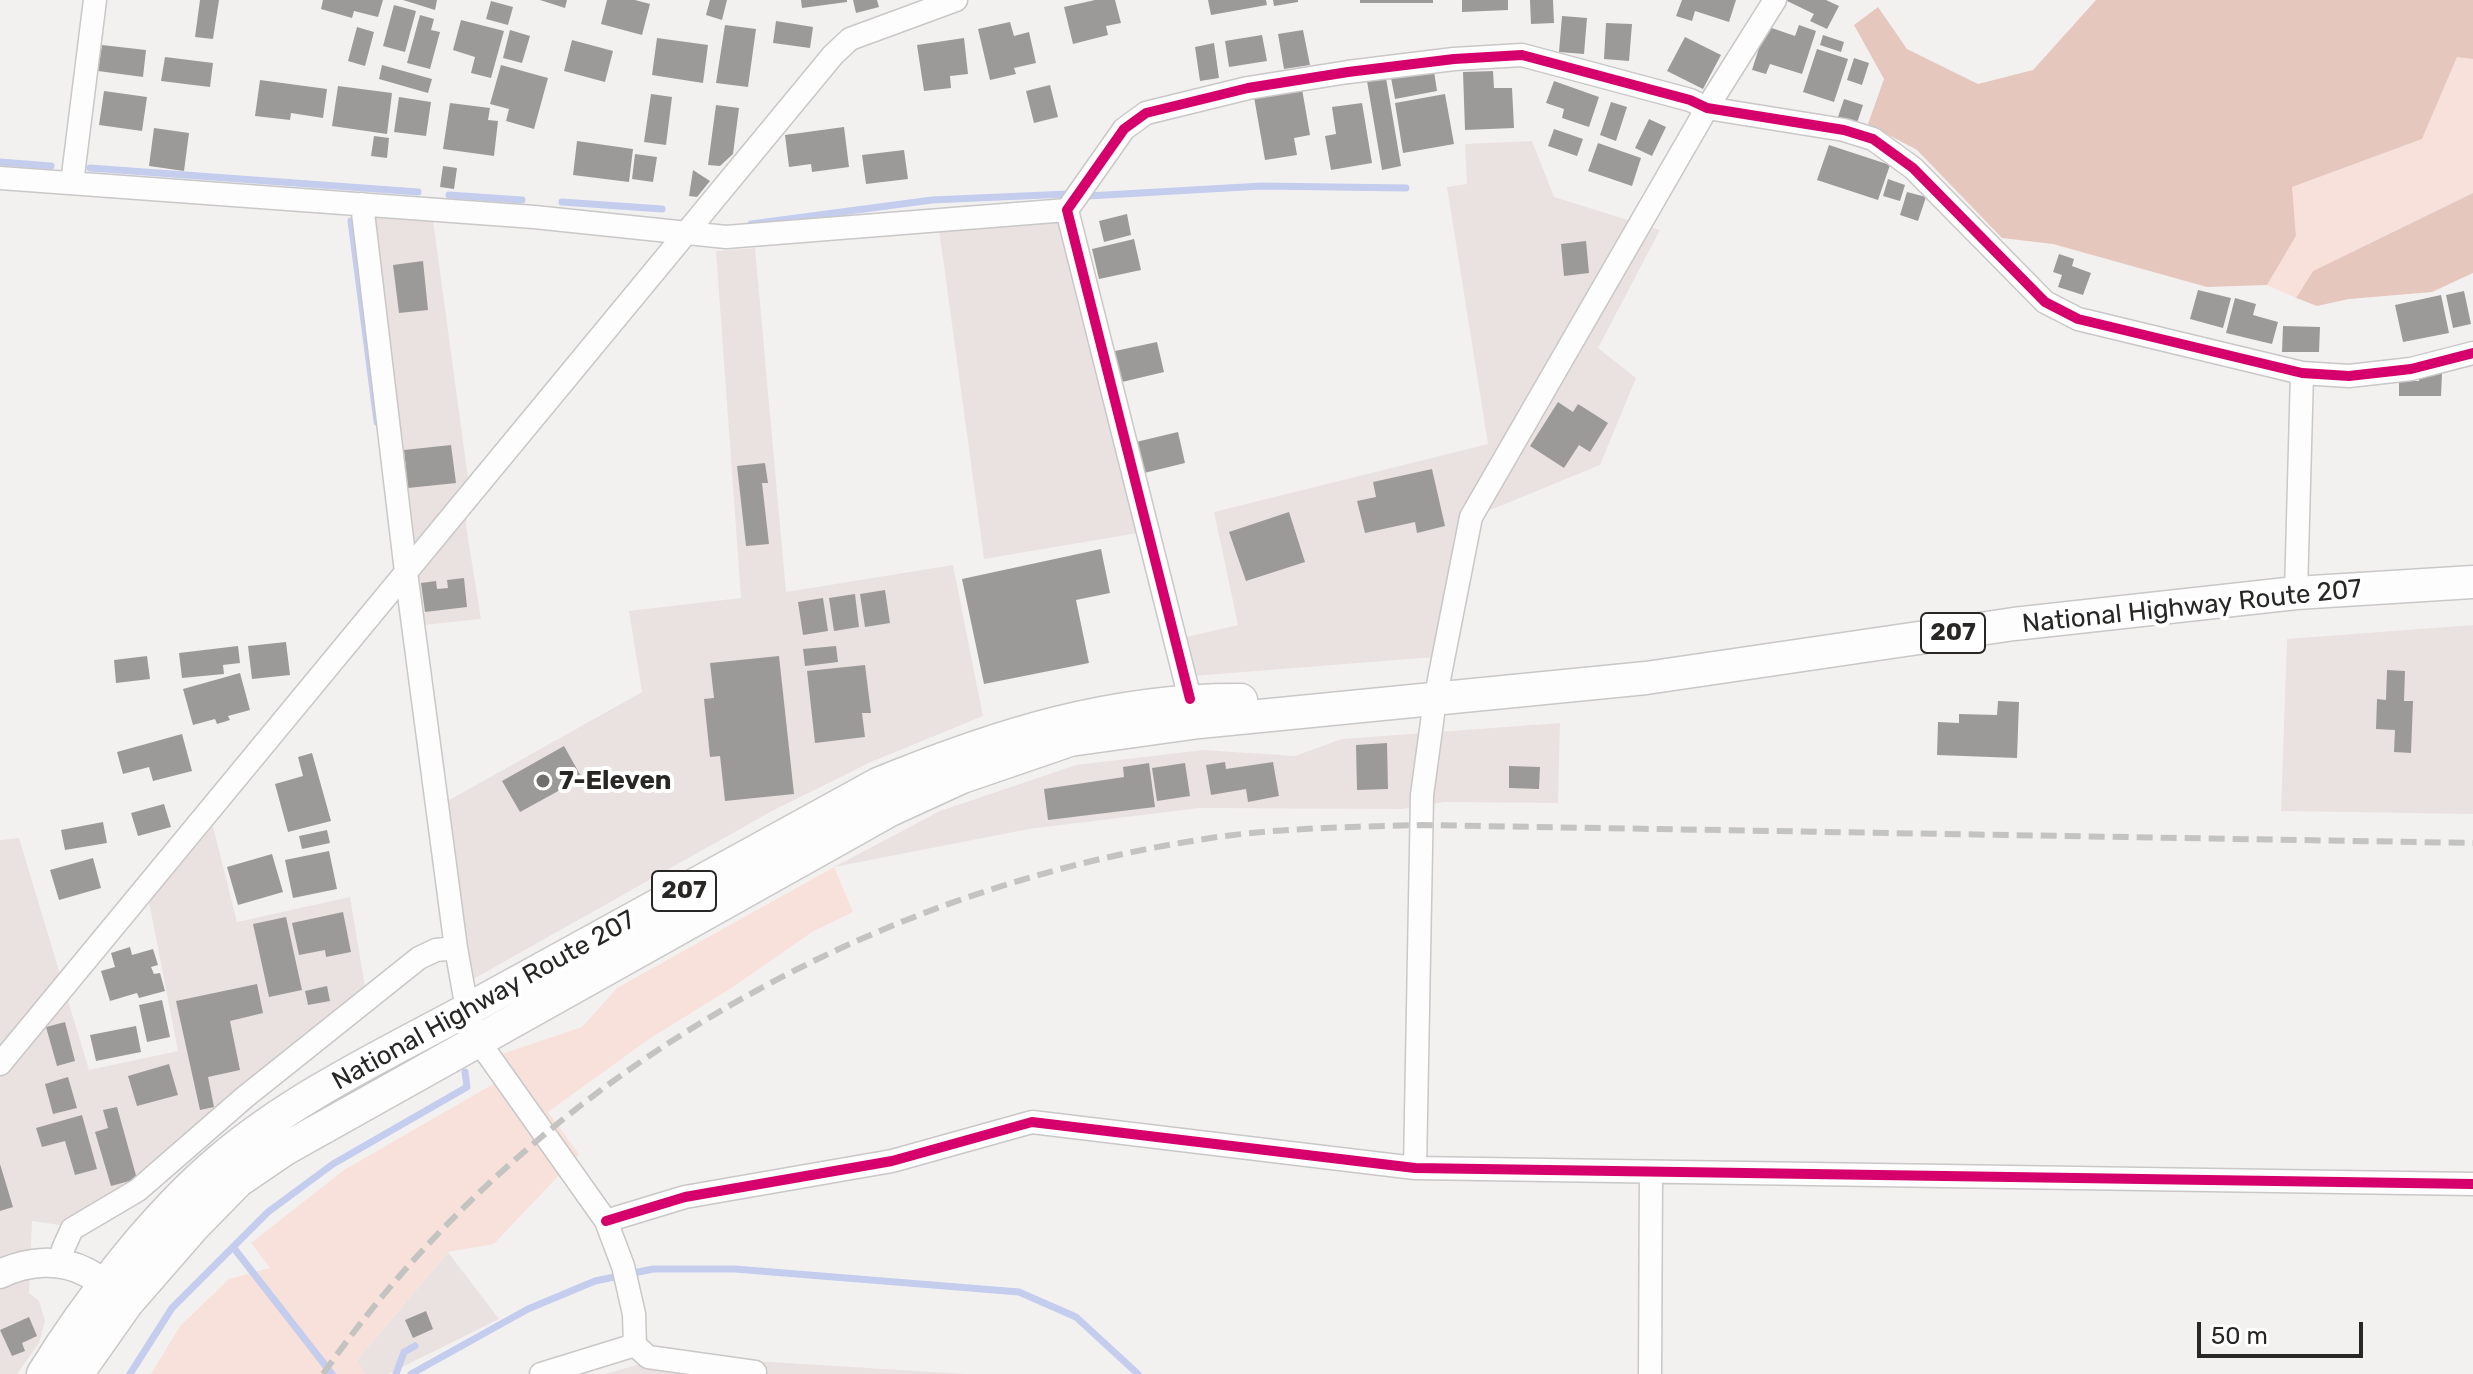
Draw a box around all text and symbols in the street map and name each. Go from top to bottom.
street label: National Highway Route 207 [2021,574,2363,640]
road number: 207 [1921,613,1985,653]
place label: 7-Eleven [559,765,672,797]
marker: 7-Eleven [534,772,552,790]
road number: 207 [652,871,716,911]
street label: National Highway Route 207 [327,905,641,1097]
scale bar [2201,1306,2367,1356]
text: 50 m [2211,1322,2268,1350]

